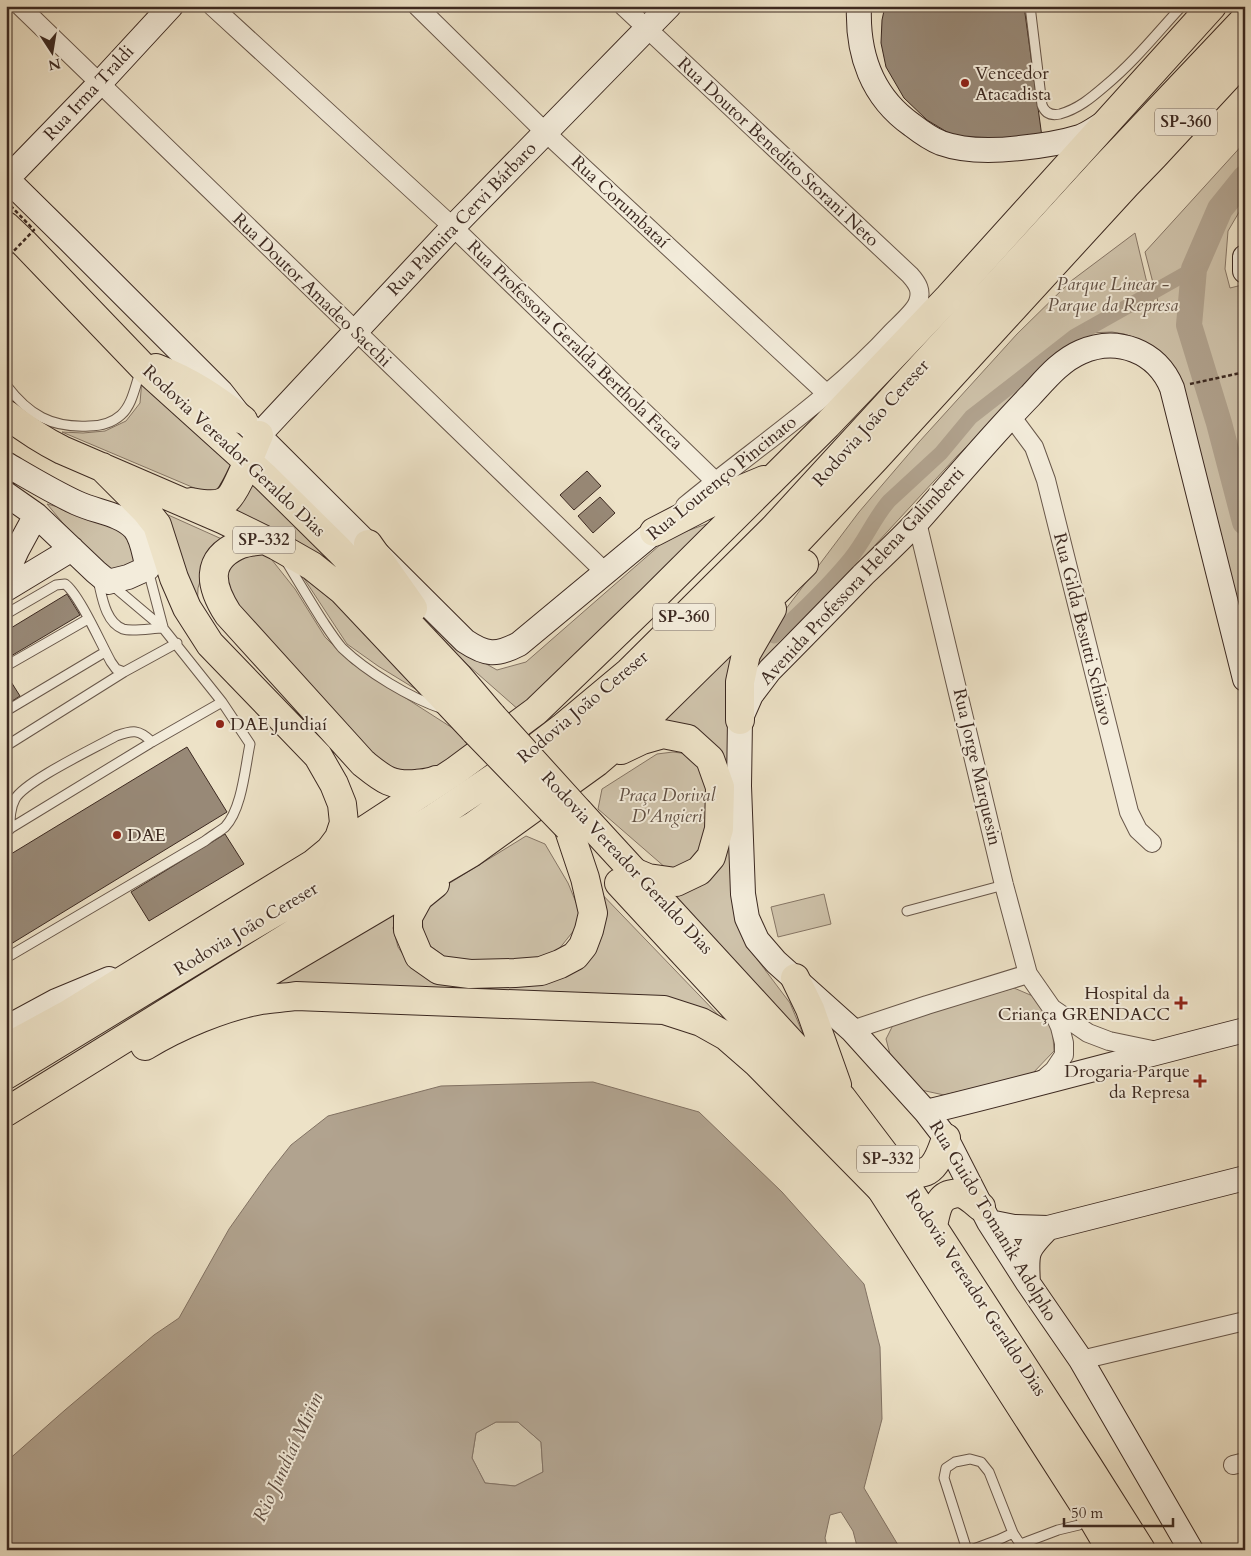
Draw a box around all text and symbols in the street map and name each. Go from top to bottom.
north arrow [28,28,78,78]
street label: Rua Irma Traldi [38,40,140,146]
street label: Rua Doutor Benedito Storani Neto [672,52,885,253]
text: N [47,54,63,75]
place label: Vencedor Atacadista [975,61,1052,107]
marker: Vencedor Atacadista [959,77,971,89]
road number: SP-360 [1155,108,1217,136]
street label: Rua Palmira Cervi Bárbaro [382,136,542,302]
street label: Rua Corumbataí [565,150,675,254]
street label: Rua Doutor Amadeo Sacchi [227,207,397,373]
street label: Rua Professora Geralda Berthola Facca [461,235,689,455]
park label: Parque Linear - Parque da Represa [1048,272,1178,318]
street label: Rodovia João Cereser [807,353,935,492]
street label: Rodovia Vereador Geraldo Dias [137,359,331,543]
street label: Rua Lourenço Pincinato [642,410,802,546]
street label: Avenida Professora Helena Galimberti [754,461,970,691]
road number: SP-332 [233,526,295,554]
street label: Rua Gilda Besutti Schiavo [1047,530,1119,728]
road number: SP-360 [653,604,715,630]
street label: Rodovia João Cereser [512,644,654,769]
street label: Rua Jorge Marquesin [947,686,1007,849]
place label: DAE Jundiaí [230,712,327,737]
marker: DAE Jundiaí [214,718,226,730]
street label: Rodovia Vereador Geraldo Dias [535,766,719,960]
park label: Praça Dorival D'Angieri [619,783,716,829]
place label: DAE [127,823,166,848]
marker: DAE [111,829,123,841]
street label: Rodovia João Cereser [169,876,323,982]
place label: Hospital da Criança GRENDACC [998,981,1170,1027]
marker: Hospital da Criança GRENDACC [1174,996,1188,1010]
place label: Drogaria Parque da Represa [1064,1059,1190,1105]
marker: Drogaria Parque da Represa [1194,1075,1206,1087]
street label: Rua Guido Tomanik Adolpho [923,1116,1063,1326]
road number: SP-332 [857,1146,919,1172]
street label: Rodovia Vereador Geraldo Dias [900,1185,1052,1401]
water label: Rio Jundiaí Mirim [247,1387,330,1526]
scale bar [1064,1496,1172,1528]
text: 50 m [1071,1503,1103,1523]

